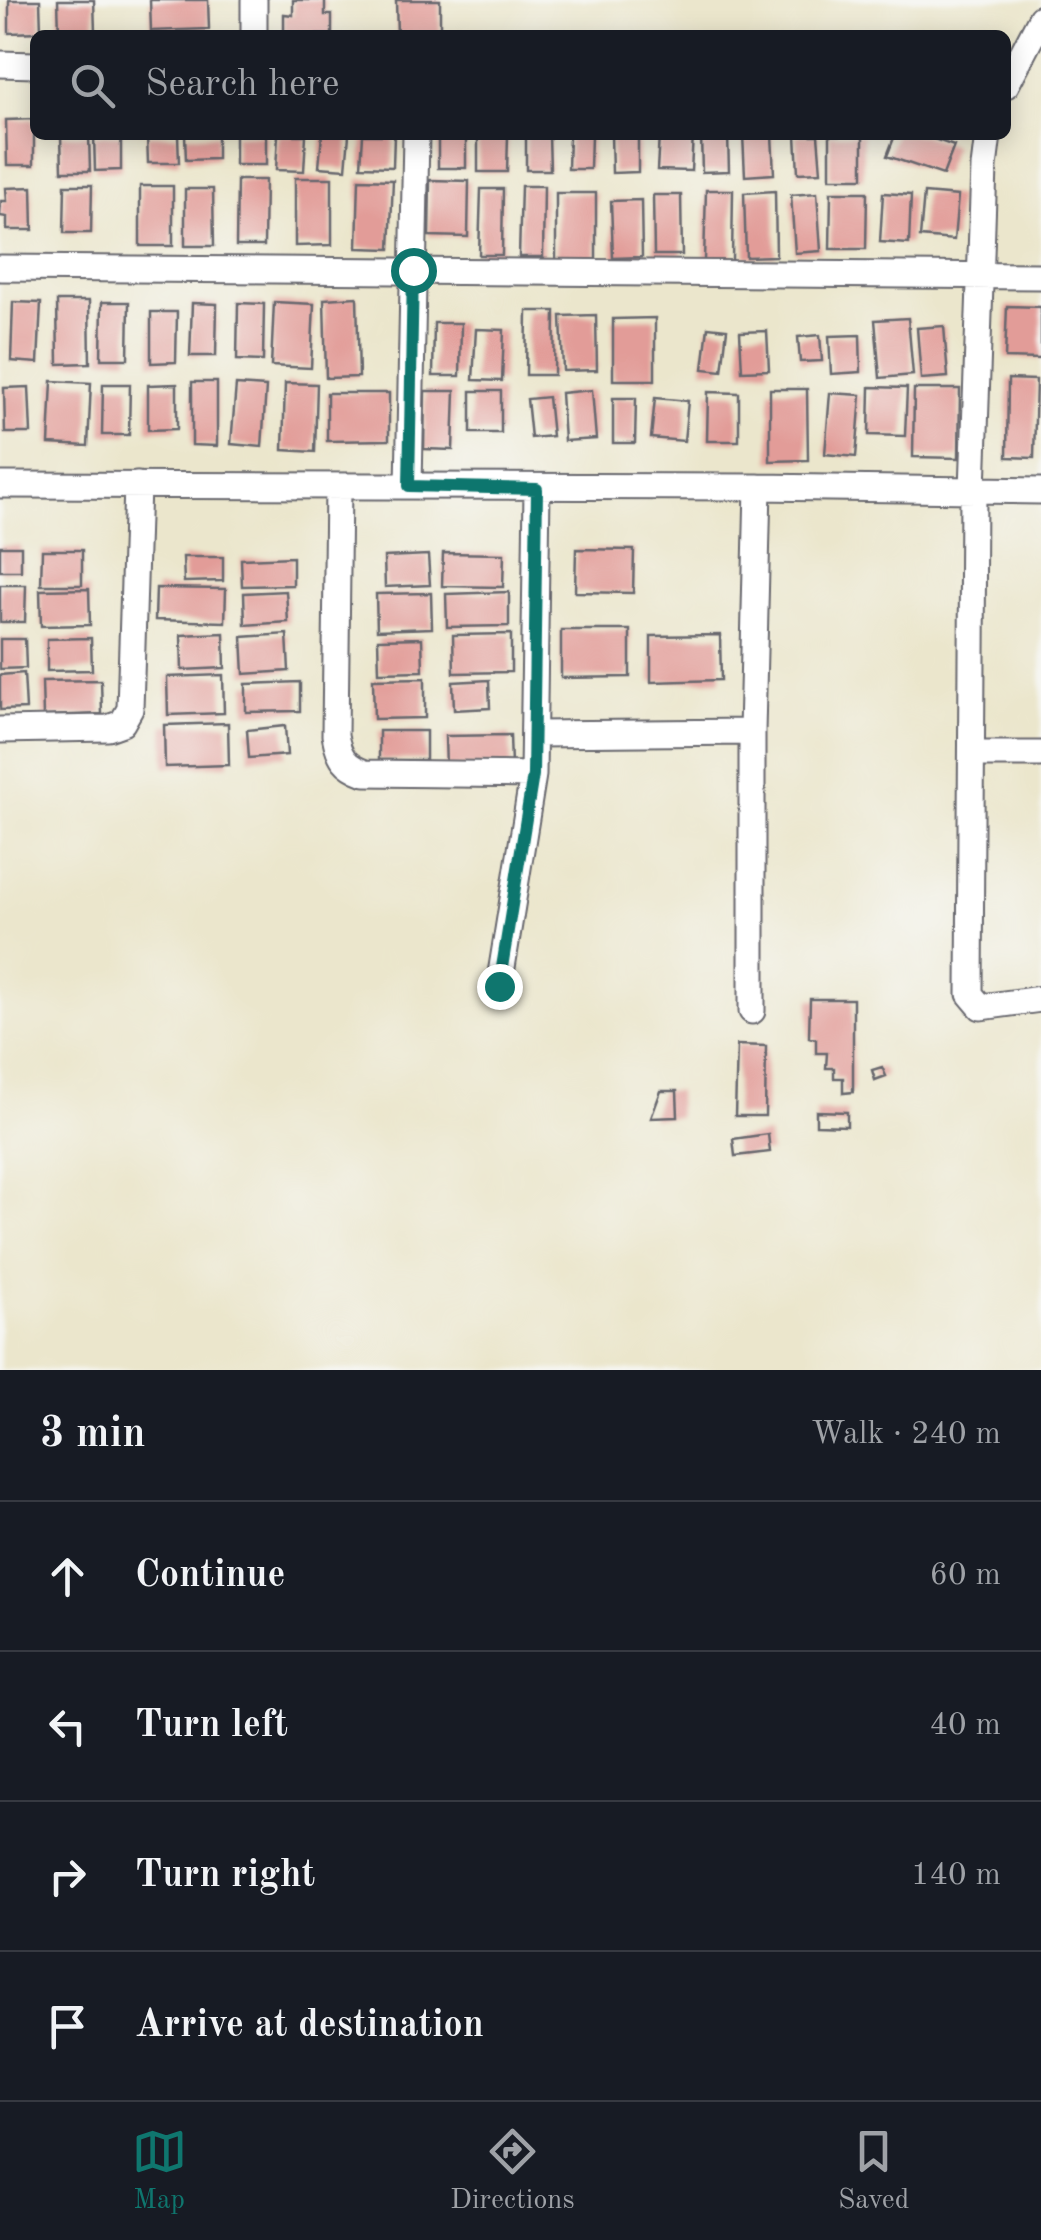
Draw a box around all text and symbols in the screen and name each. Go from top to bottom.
search box [30,30,1011,140]
icon: search [65,58,120,113]
text: Search here [145,66,340,104]
route start [391,248,437,294]
route end [477,964,523,1010]
text: 3 min [40,1414,146,1456]
text: Walk · 240 m [811,1419,1001,1451]
icon: ahead [40,1549,95,1604]
text: Continue [135,1557,285,1595]
text: 60 m [930,1560,1001,1592]
icon: left [40,1699,95,1754]
text: Turn left [135,1707,288,1745]
text: 40 m [930,1710,1001,1742]
icon: right [40,1849,95,1904]
text: Turn right [135,1857,315,1895]
text: 140 m [911,1860,1001,1892]
icon: arrive [40,1999,95,2054]
text: Arrive at destination [135,2007,484,2045]
tab: Map [132,2124,187,2219]
tab: Directions [450,2124,575,2219]
tab: Saved [838,2124,909,2219]

